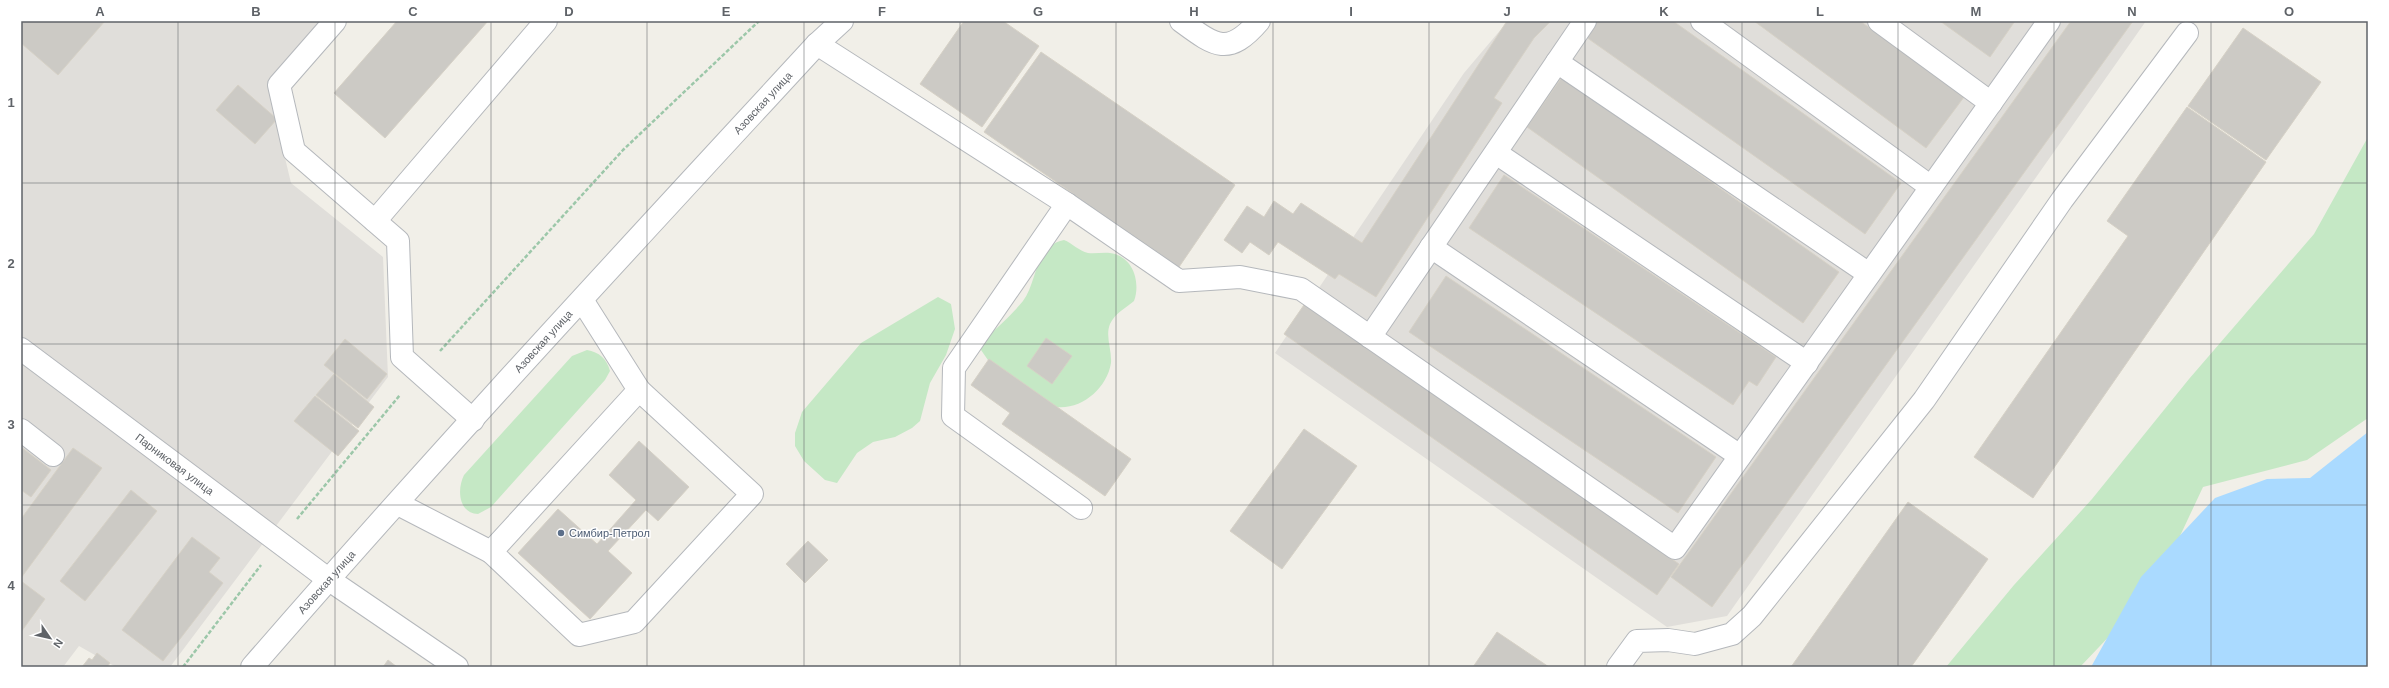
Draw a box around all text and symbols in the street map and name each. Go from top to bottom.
text: A [95,4,105,19]
text: B [251,4,261,19]
text: C [408,4,418,19]
text: D [564,4,574,19]
text: E [722,4,731,19]
text: F [878,4,886,19]
text: G [1033,4,1043,19]
text: H [1189,4,1199,19]
text: I [1349,4,1353,19]
text: J [1503,4,1511,19]
text: K [1659,4,1669,19]
text: L [1816,4,1824,19]
text: M [1971,4,1981,19]
text: N [2127,4,2137,19]
text: O [2284,4,2294,19]
street label: Азовская улица [731,69,795,136]
text: 1 [7,95,15,110]
text: 2 [7,256,15,271]
street label: Азовская улица [512,307,575,375]
text: 3 [7,417,15,432]
street label: Парниковая улица [133,431,217,498]
place label: Симбир-Петрол [569,527,650,539]
marker: Симбир-Петрол [556,528,566,538]
street label: Азовская улица [295,547,358,616]
text: 4 [7,578,15,593]
north arrow [30,618,70,658]
text: N [51,637,65,650]

